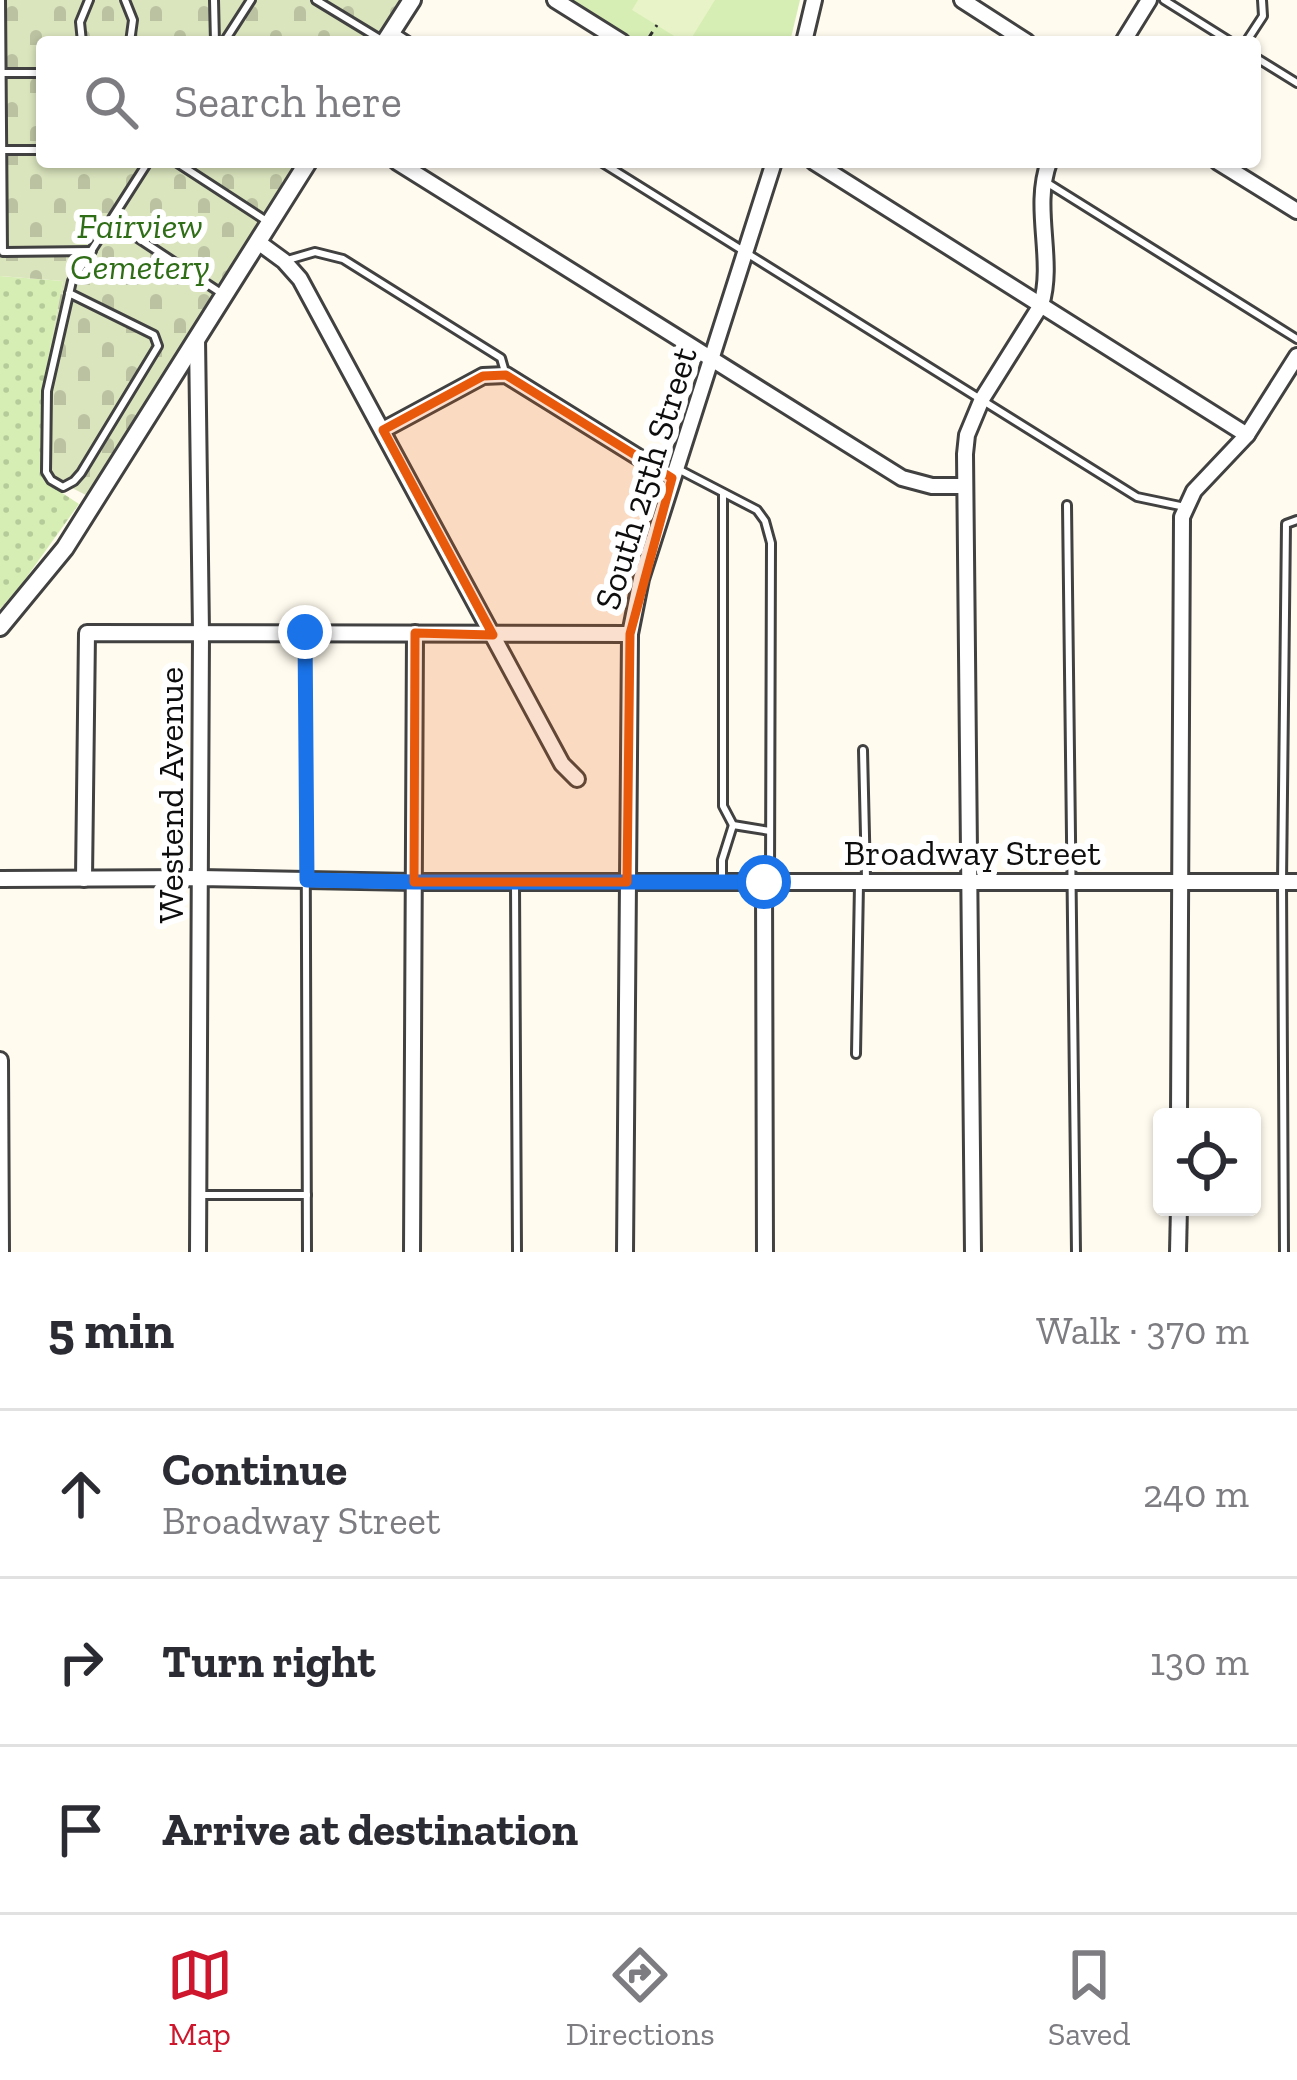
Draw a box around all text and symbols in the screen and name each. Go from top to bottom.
search box [36,36,1261,168]
icon: search [78,69,144,135]
text: Search here [174,75,402,129]
park label: Fairview Cemetery [70,204,210,288]
street label: South 25th Street [585,341,706,615]
route end [278,605,332,659]
street label: Westend Avenue [149,667,192,923]
street label: Broadway Street [844,831,1101,874]
route start [737,855,791,909]
map controls [1153,1108,1261,1216]
button: locate [1153,1108,1261,1216]
text: 5 min [48,1300,174,1361]
text: Walk · 370 m [1036,1307,1249,1354]
text: Continue [162,1443,347,1497]
icon: ahead [48,1461,114,1527]
text: 240 m [1143,1470,1249,1517]
text: Broadway Street [162,1497,440,1544]
icon: right [48,1629,114,1695]
text: Turn right [162,1635,375,1689]
text: 130 m [1150,1638,1249,1685]
icon: arrive [48,1797,114,1863]
text: Arrive at destination [162,1803,578,1857]
tab: Map [167,1942,233,2053]
tab: Directions [566,1942,715,2053]
tab: Saved [1048,1942,1130,2053]

